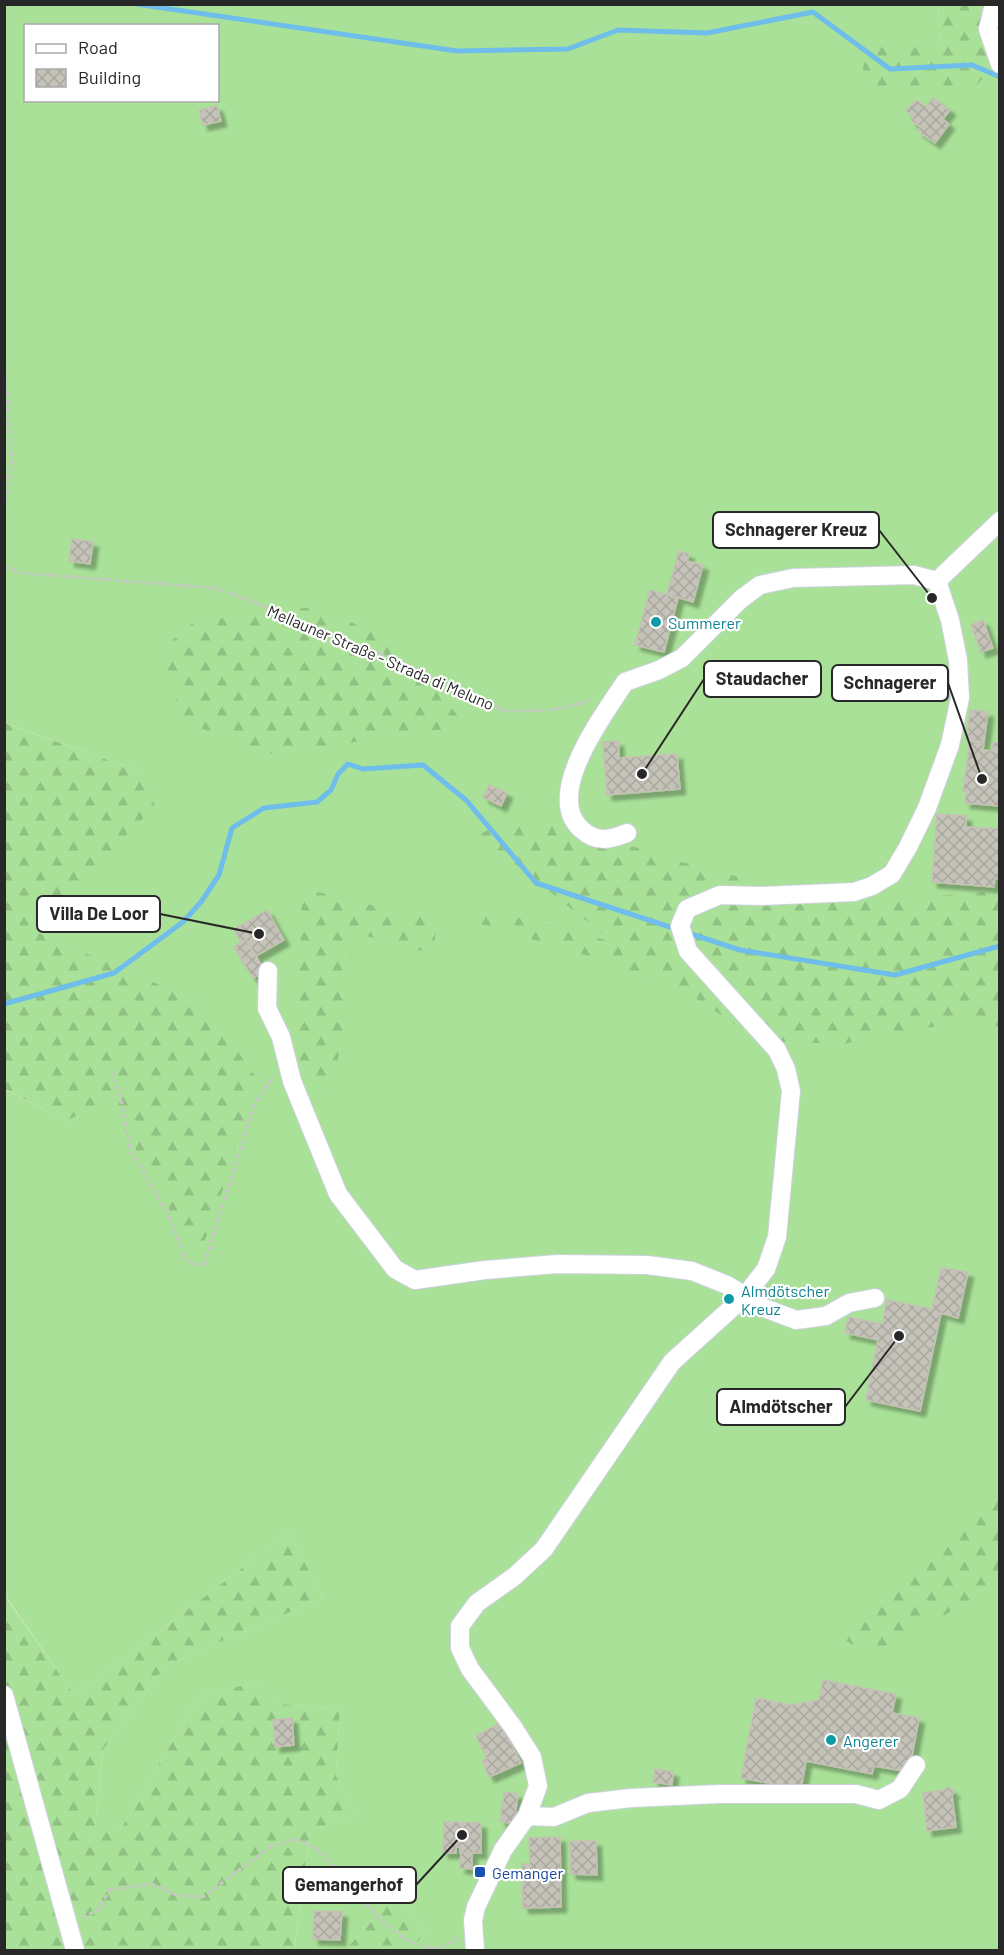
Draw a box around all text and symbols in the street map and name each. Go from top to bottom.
legend [24,24,219,102]
text: Road [78,36,118,58]
text: Building [78,66,141,88]
callout: Schnagerer Kreuz [713,512,879,548]
text: Schnagerer Kreuz [725,518,867,540]
street label: Mellauner Straße - Strada di Meluno [265,601,497,713]
place label: Summerer [668,613,741,632]
marker: Summerer [649,615,663,629]
callout: Staudacher [704,661,821,697]
callout: Schnagerer [832,665,948,701]
text: Staudacher [716,667,808,689]
text: Schnagerer [844,671,936,693]
callout: Villa De Loor [37,896,160,932]
text: Villa De Loor [49,902,149,924]
place label: Almdötscher Kreuz [741,1281,830,1318]
marker: Almdötscher Kreuz [722,1292,736,1306]
callout: Almdötscher [717,1389,845,1425]
text: Almdötscher [729,1395,833,1417]
place label: Angerer [843,1731,899,1750]
marker: Angerer [824,1733,838,1747]
place label: Gemanger [492,1863,563,1882]
marker: Gemanger [473,1865,487,1879]
callout: Gemangerhof [283,1867,416,1903]
text: Gemangerhof [295,1873,403,1895]

